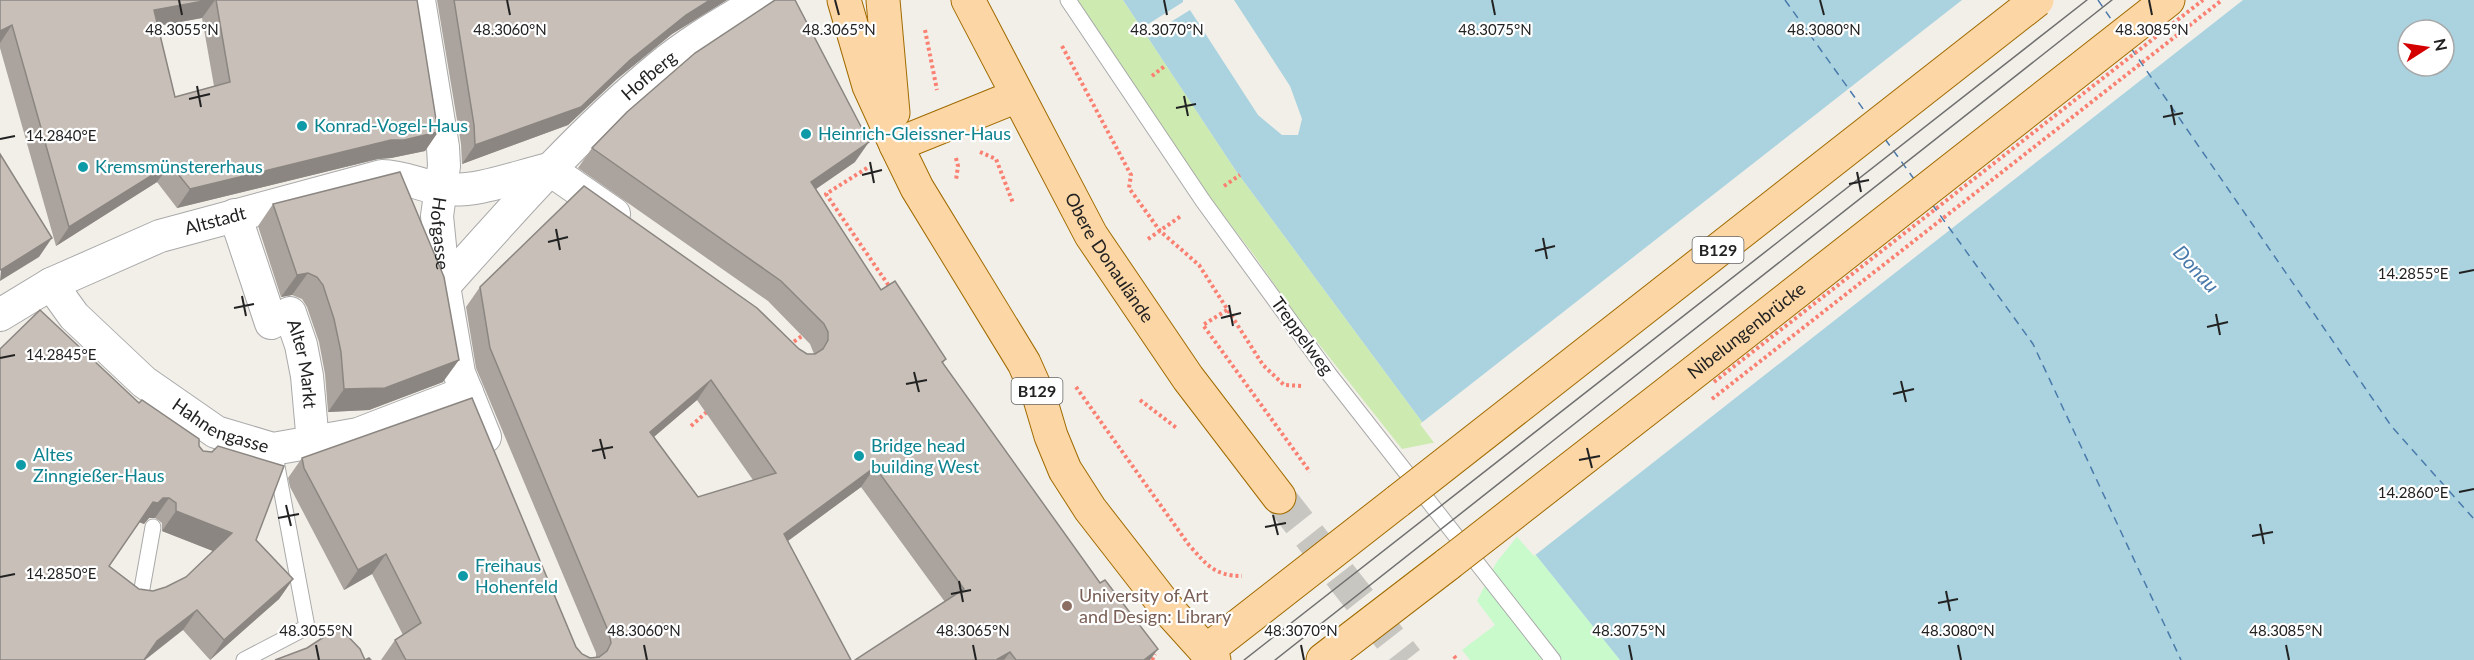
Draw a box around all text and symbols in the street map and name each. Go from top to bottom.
north arrow [2396,18,2456,78]
text: 48.3055°N [145,20,219,38]
text: 48.3060°N [473,20,547,38]
text: 48.3065°N [802,20,876,38]
text: 48.3070°N [1130,20,1204,38]
text: 48.3075°N [1458,20,1532,38]
text: 48.3080°N [1787,20,1861,38]
text: 48.3085°N [2115,20,2189,38]
text: N [2431,37,2452,53]
street label: Hofberg [616,45,680,104]
place label: Konrad-Vogel-Haus [314,114,468,136]
marker: Konrad-Vogel-Haus [295,119,309,133]
place label: Heinrich-Gleissner-Haus [818,122,1011,144]
text: 14.2840°E [26,126,96,144]
marker: Heinrich-Gleissner-Haus [799,127,813,141]
place label: Kremsmünstererhaus [95,155,263,177]
marker: Kremsmünstererhaus [76,160,90,174]
street label: Obere Donaulände [1061,189,1159,326]
street label: Hofgasse [426,196,454,271]
street label: Altstadt [182,201,249,239]
road number: B129 [1692,237,1744,263]
water label: Donau [2169,240,2225,297]
text: 14.2855°E [2378,264,2448,282]
street label: Nibelungenbrücke [1683,277,1809,383]
street label: Treppelweg [1267,292,1338,379]
street label: Alter Markt [283,316,322,410]
text: 14.2845°E [26,345,96,363]
road number: B129 [1012,378,1062,404]
street label: Hahnengasse [168,393,272,457]
place label: Bridge head building West [871,434,980,477]
place label: Altes Zinngießer-Haus [33,443,165,486]
marker: Bridge head building West [852,449,866,463]
marker: Altes Zinngießer-Haus [14,458,28,472]
text: 14.2860°E [2378,483,2448,501]
place label: Freihaus Hohenfeld [475,554,558,597]
text: 14.2850°E [26,564,96,582]
marker: Freihaus Hohenfeld [456,569,470,583]
place label: University of Art and Design: Library [1079,584,1232,627]
marker: University of Art and Design: Library [1060,599,1074,613]
text: 48.3055°N [279,621,353,639]
text: 48.3060°N [607,621,681,639]
text: 48.3065°N [936,621,1010,639]
text: 48.3070°N [1264,621,1338,639]
text: 48.3075°N [1592,621,1666,639]
text: 48.3080°N [1921,621,1995,639]
text: 48.3085°N [2249,621,2323,639]

